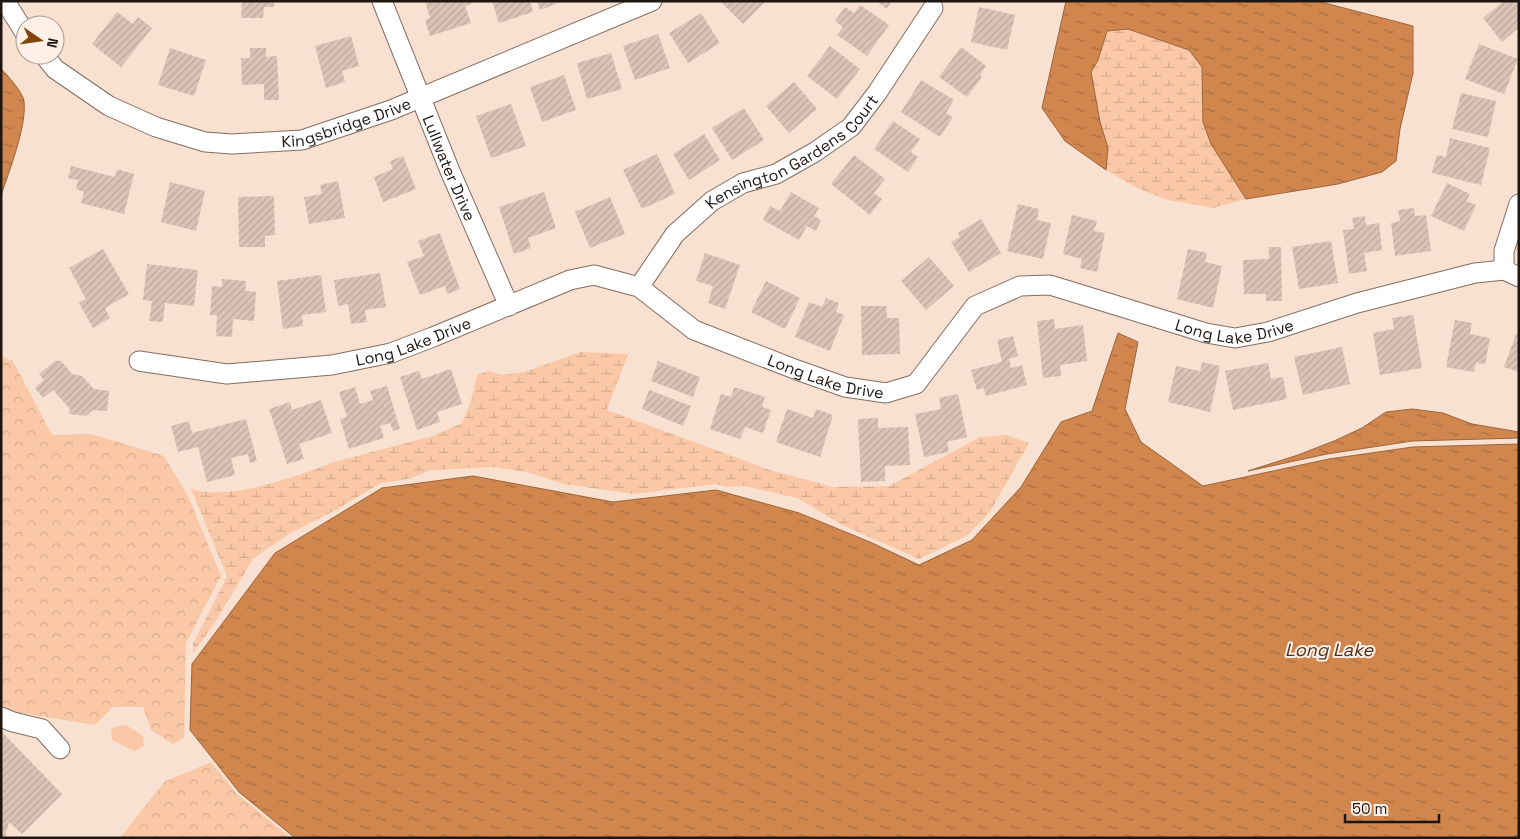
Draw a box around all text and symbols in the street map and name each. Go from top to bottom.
north arrow [15,15,65,65]
text: N [43,36,62,50]
street label: Kensington Gardens Court [701,91,883,213]
street label: Kingsbridge Drive [281,93,414,152]
street label: Lullwater Drive [418,112,481,224]
street label: Long Lake Drive [354,312,474,371]
street label: Long Lake Drive [1172,314,1296,349]
street label: Long Lake Drive [764,350,885,404]
water label: Long Lake [1285,638,1374,661]
scale bar [1345,792,1439,824]
text: 50 m [1352,799,1387,818]

